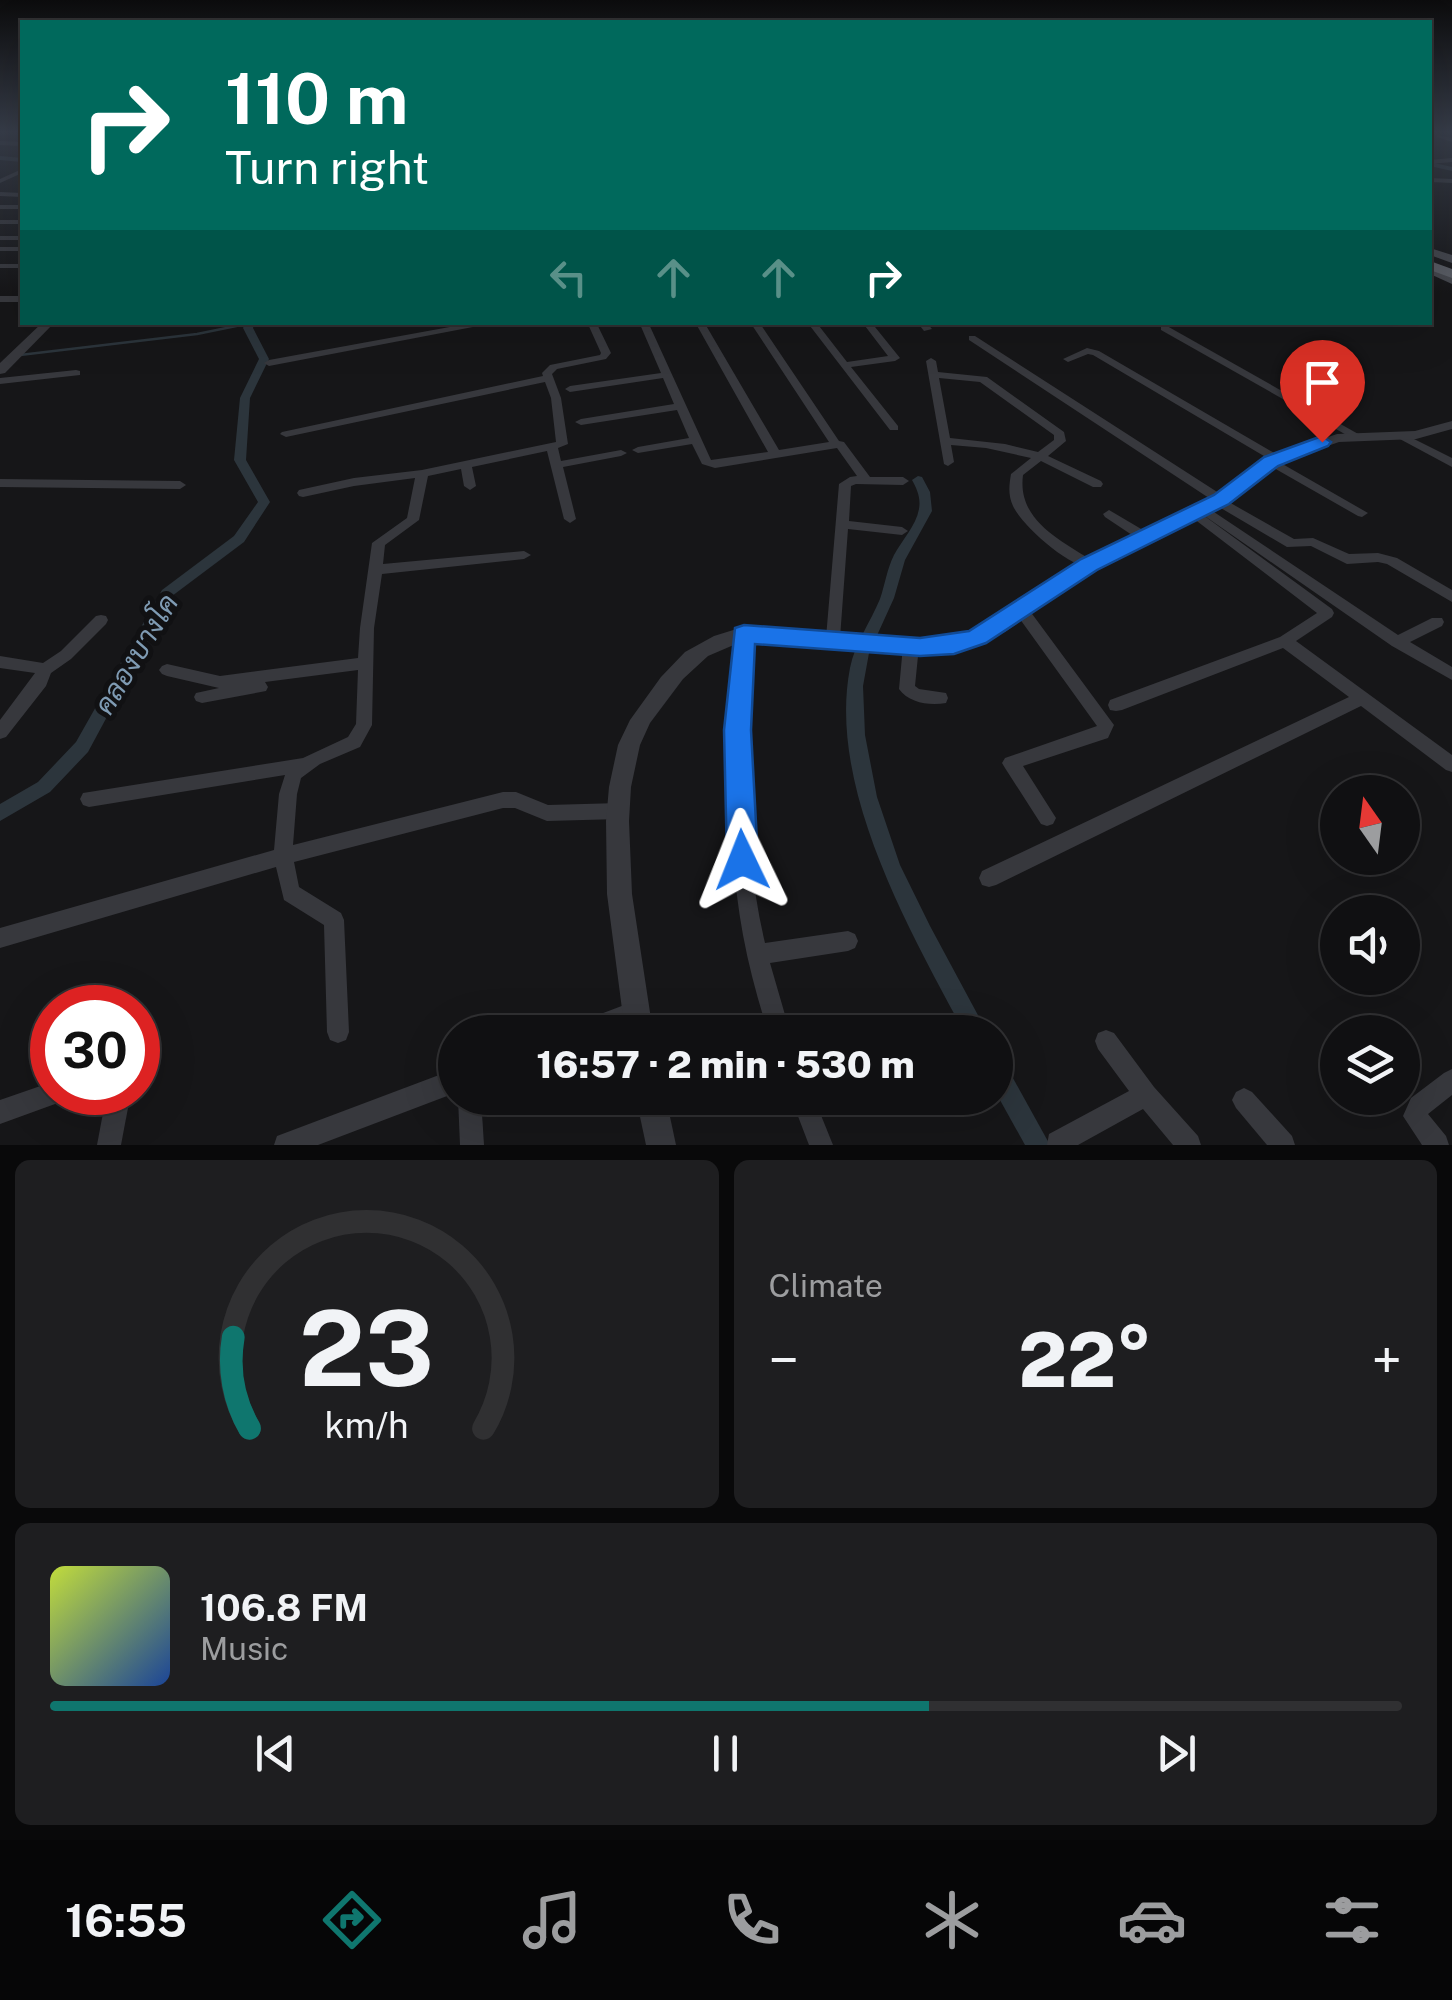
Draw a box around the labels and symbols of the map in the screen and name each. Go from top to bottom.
pin [1280,340,1365,443]
water label: คลองบางโค [85,587,184,720]
north arrow [1320,775,1420,875]
position arrow [690,808,794,912]
speed limit sign: 30 [30,985,160,1115]

